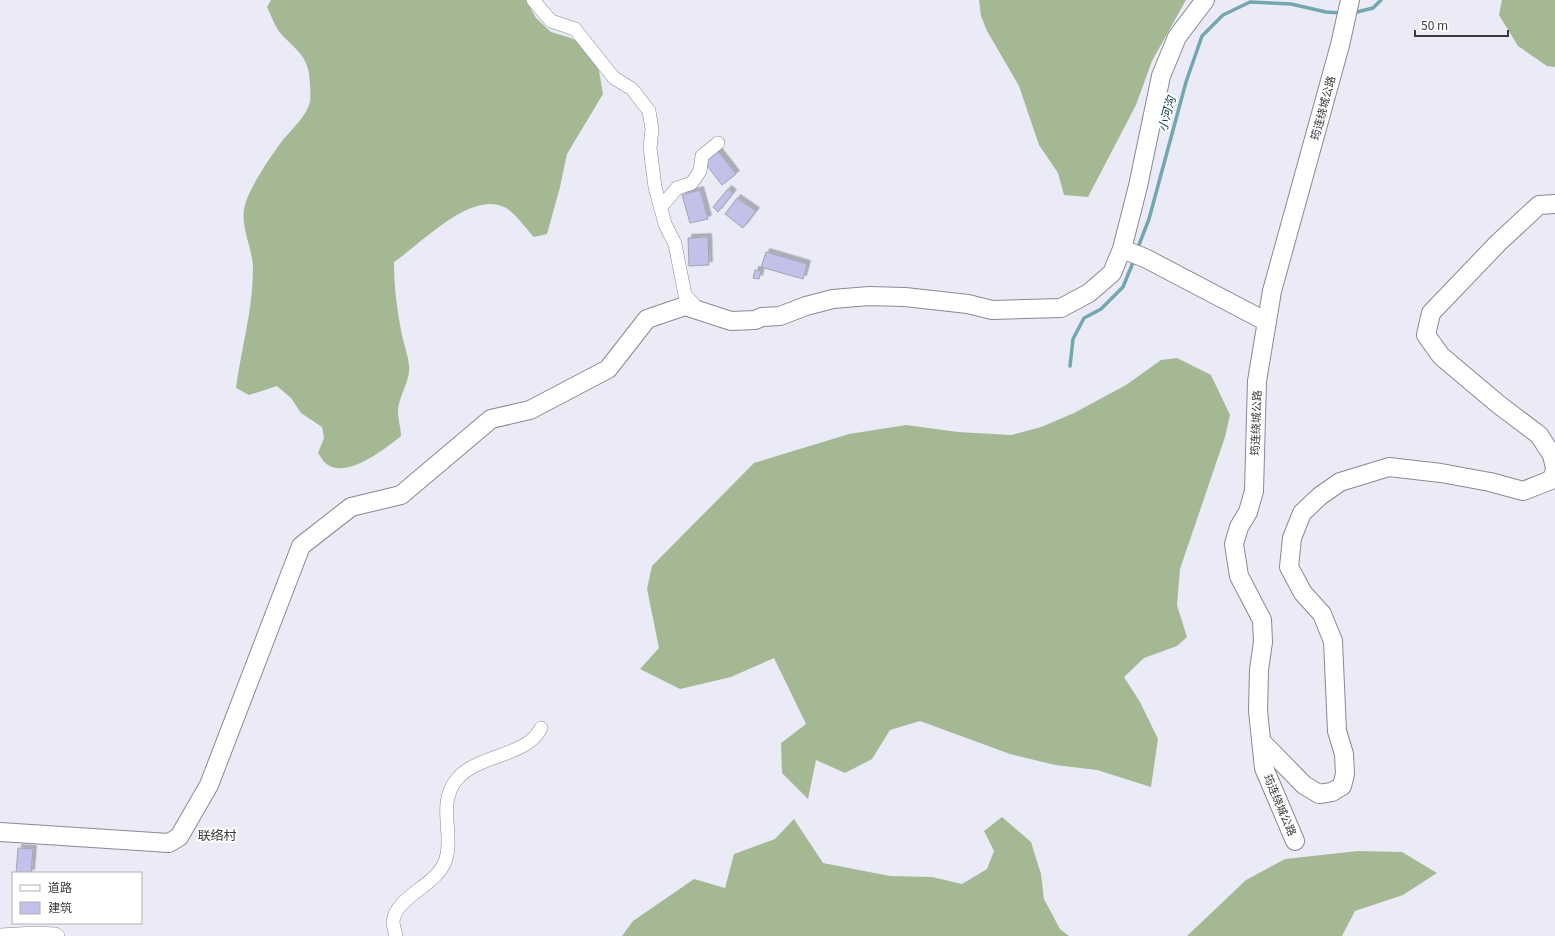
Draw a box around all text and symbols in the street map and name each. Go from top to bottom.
scale bar [1415,12,1508,38]
text: 50 m [1421,16,1448,33]
street label: 筠连绕城公路 [1306,74,1338,142]
water label: 小河沟 [1153,92,1179,133]
street label: 筠连绕城公路 [1246,390,1264,456]
street label: 筠连绕城公路 [1261,771,1301,838]
district label: 联络村 [197,825,237,844]
legend [12,872,142,924]
text: 道路 [48,878,72,895]
text: 建筑 [48,898,72,915]

